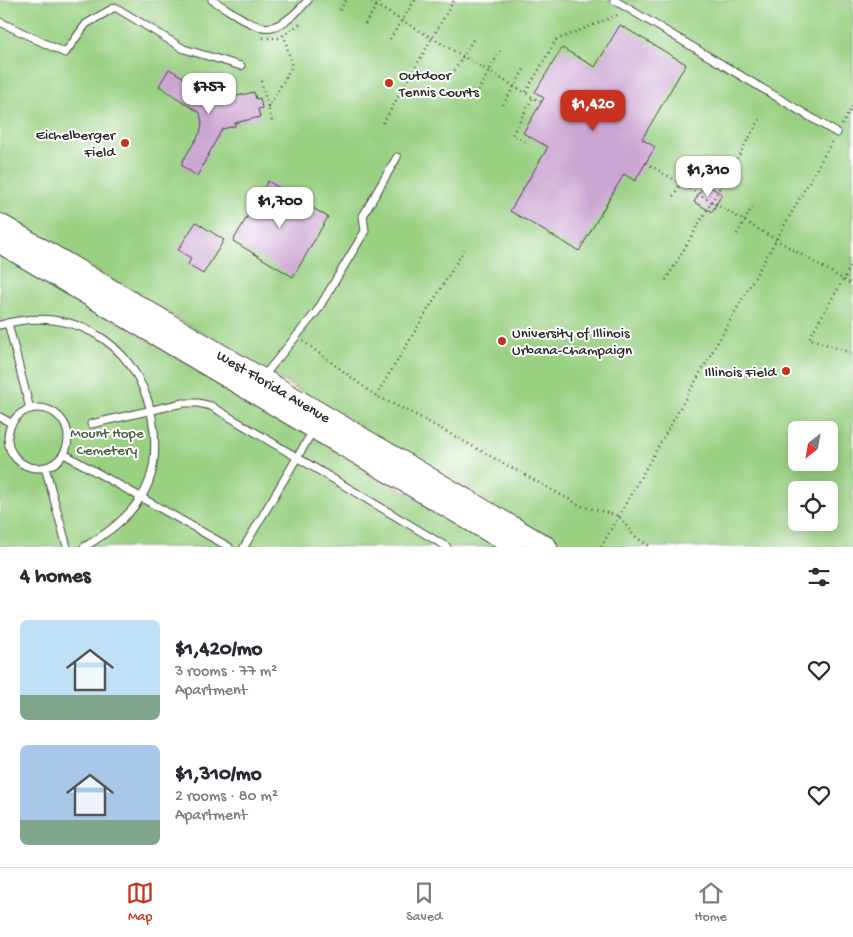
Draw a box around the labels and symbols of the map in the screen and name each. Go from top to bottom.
place label: Outdoor Tennis Courts [398,67,479,102]
pin: $757 [179,72,239,115]
marker: Outdoor Tennis Courts [383,77,395,89]
pin: $1,420 [552,90,634,132]
place label: Eichelberger Field [36,127,117,162]
marker: Eichelberger Field [119,137,131,149]
pin: $1,310 [667,156,749,198]
pin: $1,700 [239,186,321,229]
place label: University of Illinois Urbana-Champaign [512,325,632,360]
marker: University of Illinois Urbana-Champaign [496,335,508,347]
street label: West Florida Avenue [213,347,333,428]
place label: Illinois Field [705,364,777,382]
marker: Illinois Field [780,365,792,377]
north arrow [788,421,838,471]
park label: Mount Hope Cemetery [70,425,144,460]

